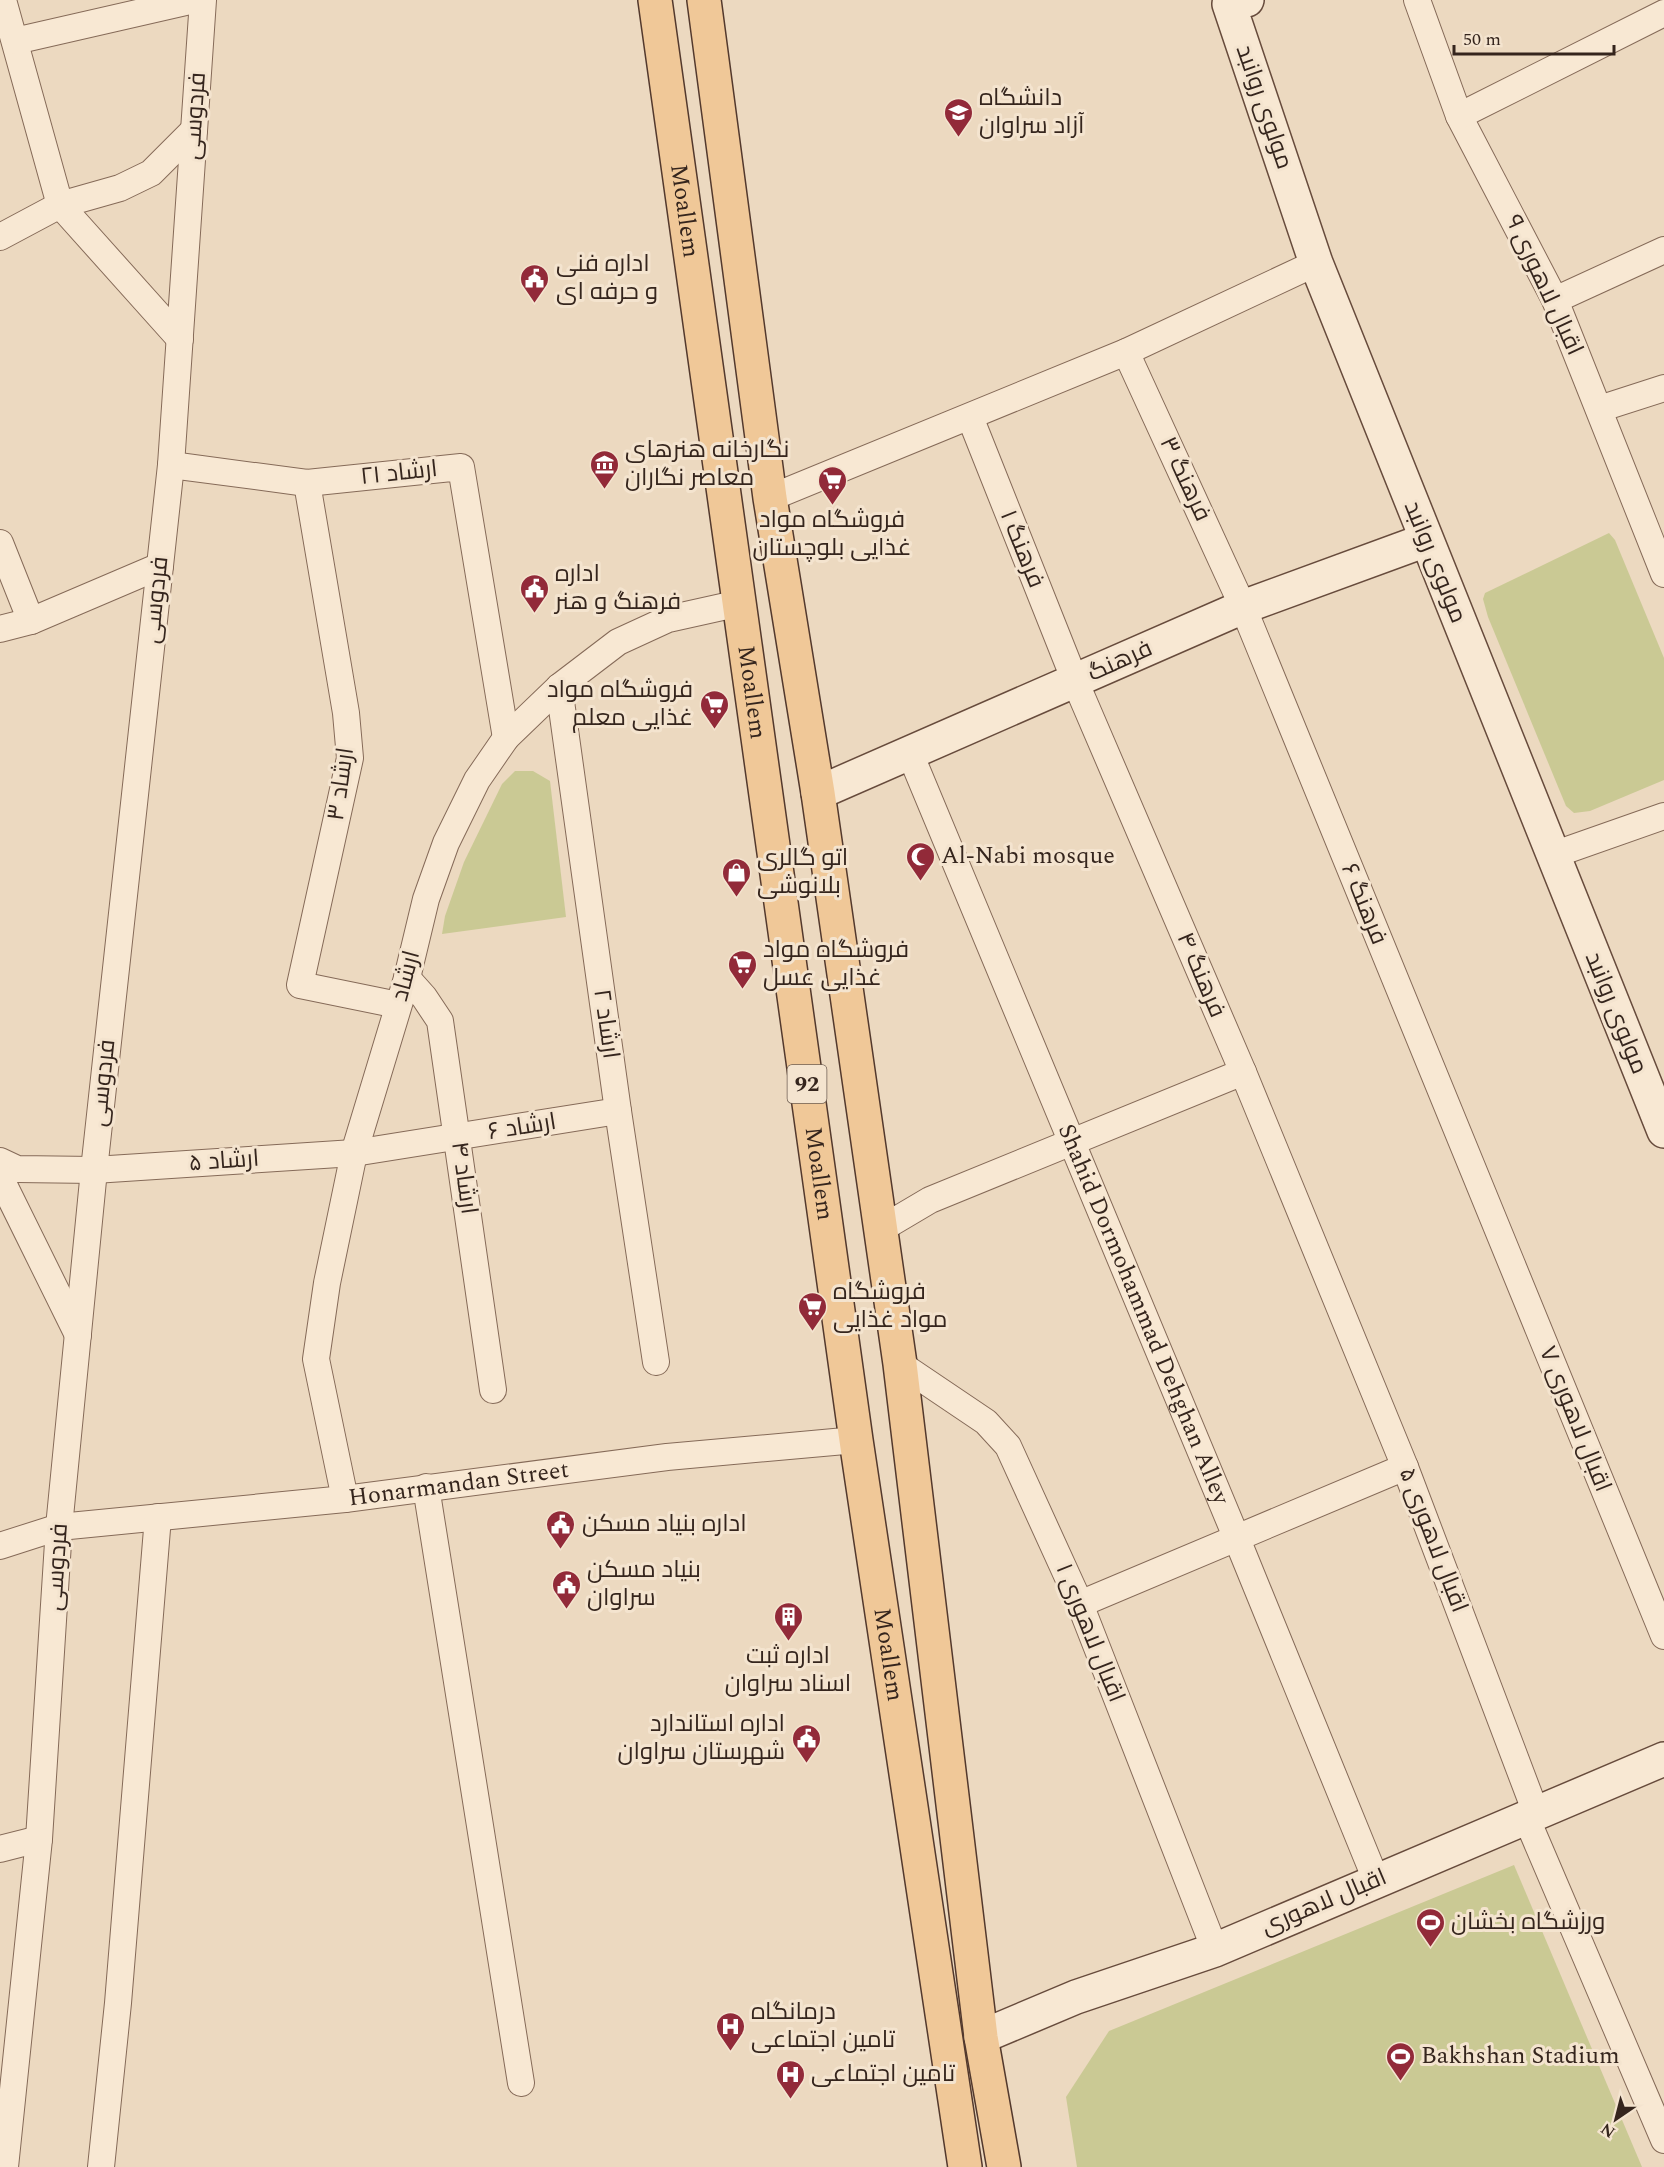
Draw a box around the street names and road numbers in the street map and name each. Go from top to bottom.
street label: مولوی روانبد [1226,40,1302,174]
street label: فردوسی [174,71,216,161]
street label: Moallem [660,162,709,260]
street label: اقبال لاهوری ۹ [1496,209,1592,361]
street label: فرهنگ ۳ [1150,431,1220,527]
street label: ارشاد ۲۱ [359,451,439,495]
street label: مولوی روانبد [1394,495,1476,629]
street label: فرهنگ ۱ [990,505,1054,593]
street label: فردوسی [134,555,178,645]
street label: فرهنگ [1082,631,1158,691]
street label: Moallem [727,643,776,741]
street label: ارشاد ۳ [318,745,364,823]
street label: فرهنگ ۶ [1331,858,1397,950]
street label: فرهنگ ۴ [1167,927,1235,1023]
street label: مولوی روانبد [1575,946,1657,1080]
street label: ارشاد [382,947,430,1005]
street label: ارشاد ۲ [583,987,629,1061]
street label: فردوسی [81,1038,125,1128]
road number: 92 [788,1065,826,1103]
street label: ارشاد ۶ [485,1104,559,1150]
street label: Shahid Dormohammad Dehghan Alley [1048,1118,1239,1511]
street label: Moallem [794,1125,843,1223]
street label: ارشاد ۴ [441,1139,487,1217]
street label: ارشاد ۵ [188,1141,260,1181]
street label: اقبال لاهوری ۷ [1529,1341,1621,1497]
street label: Honarmandan Street [346,1452,571,1516]
street label: اقبال لاهوری ۵ [1389,1462,1477,1618]
street label: فردوسی [36,1522,78,1612]
street label: اقبال لاهوری ۱ [1046,1558,1134,1708]
street label: Moallem [863,1605,913,1704]
street label: اقبال لاهوری [1256,1859,1392,1945]

